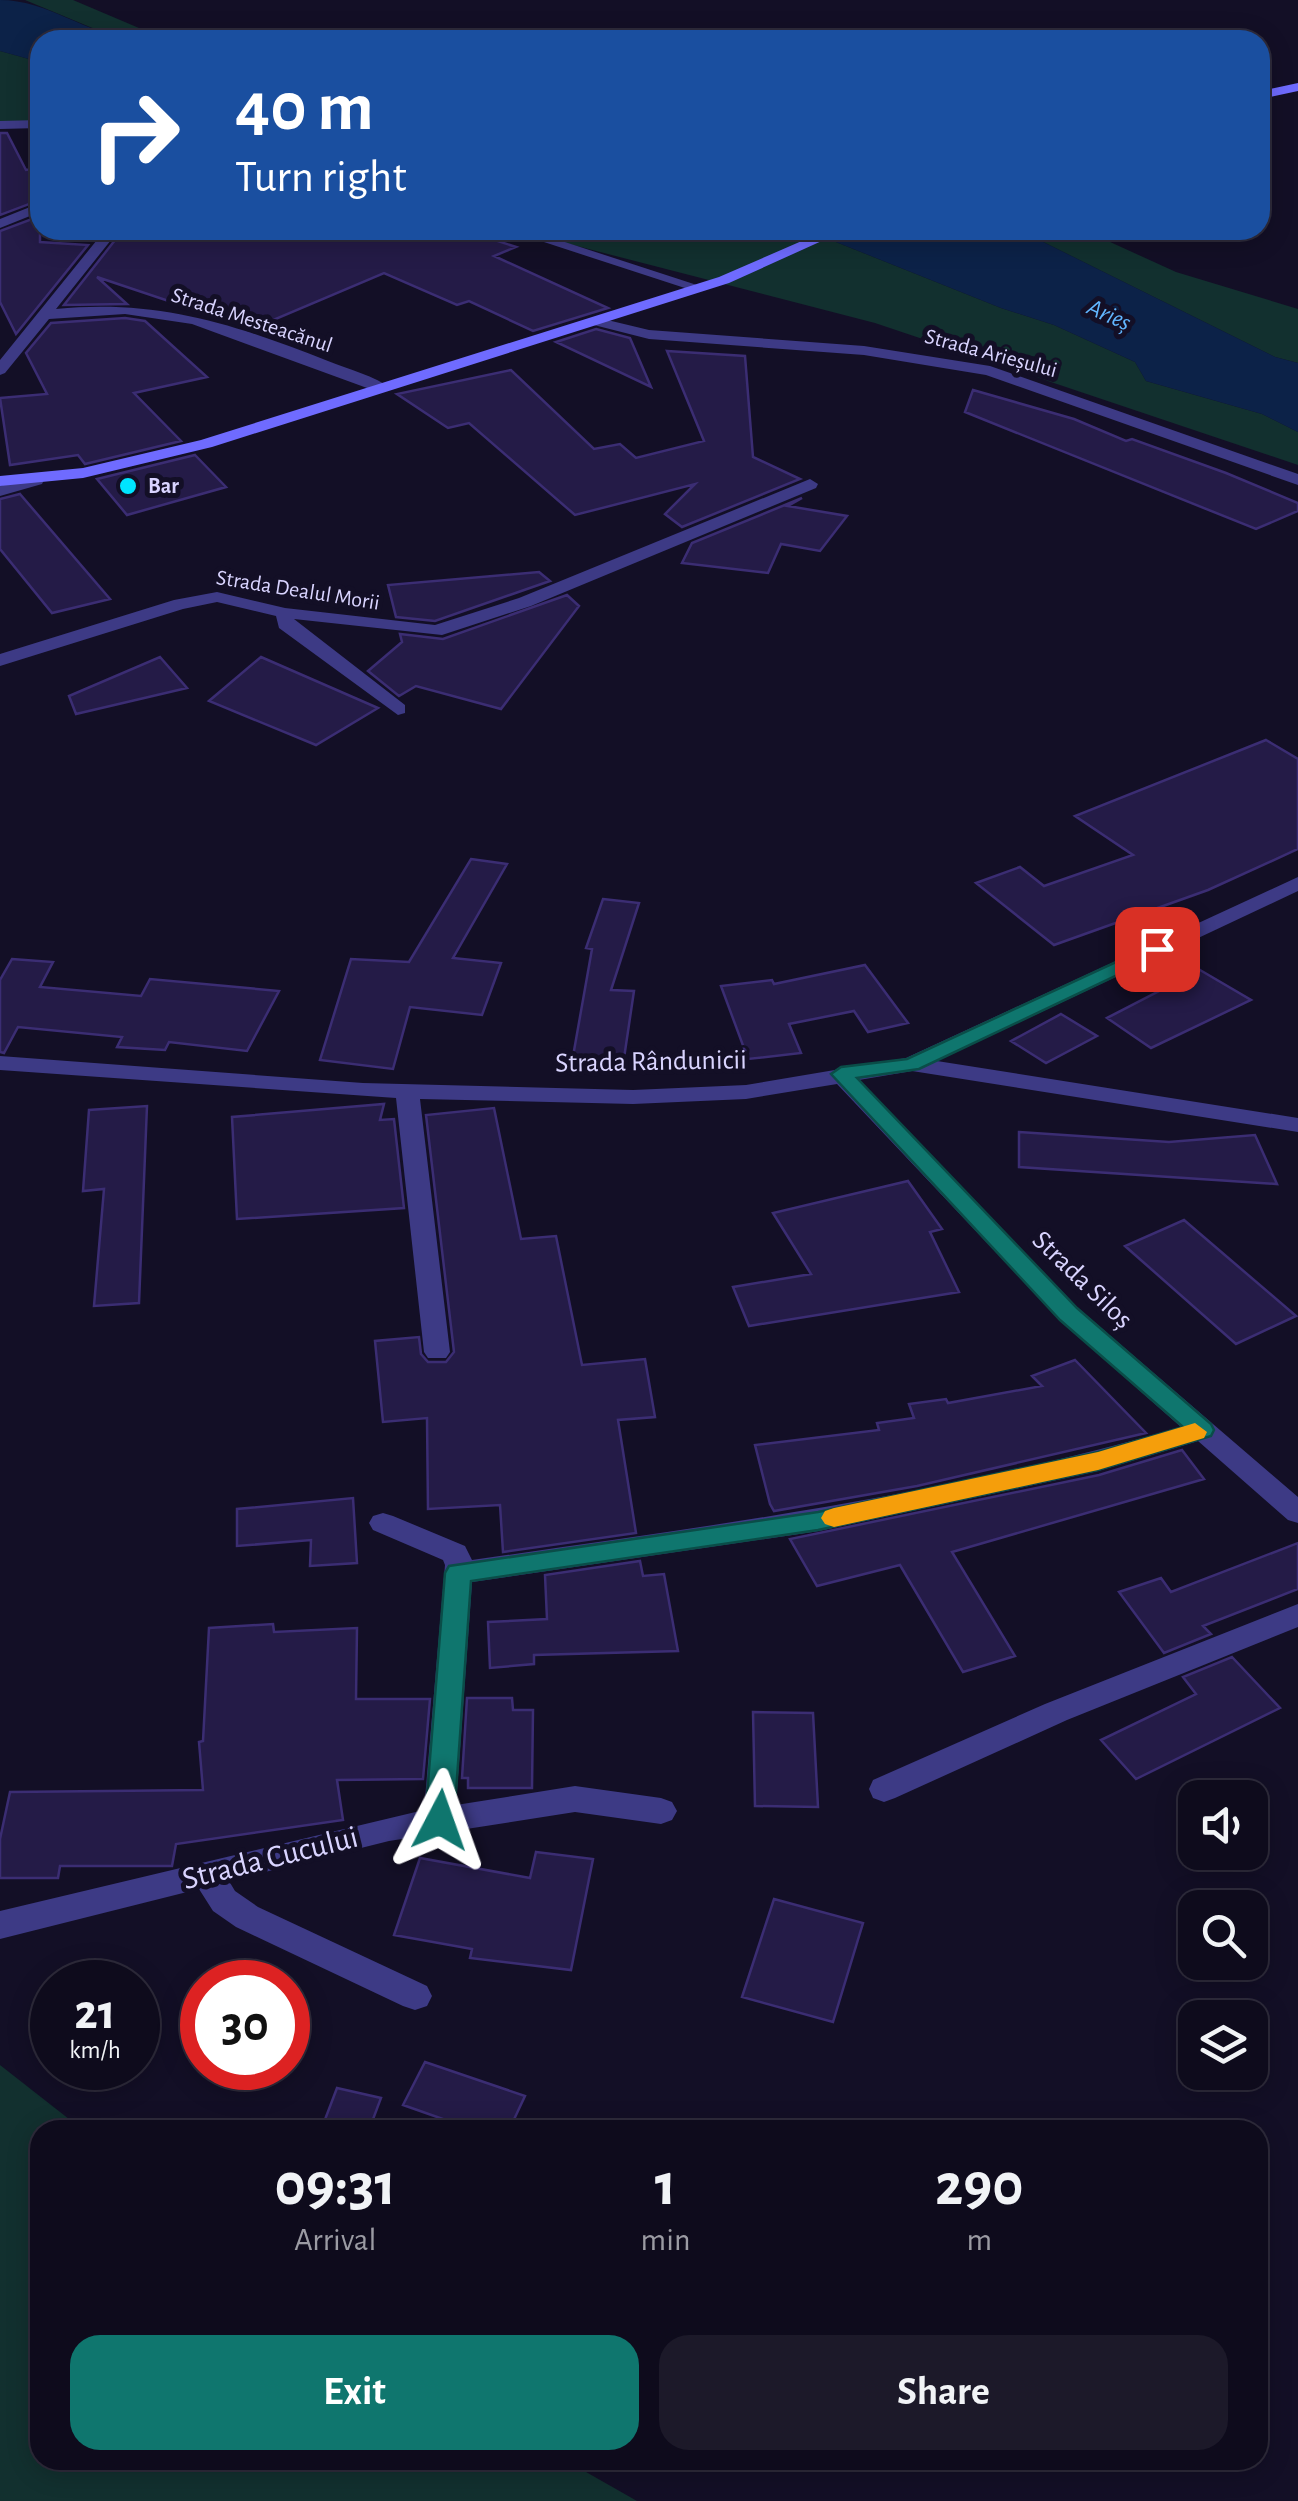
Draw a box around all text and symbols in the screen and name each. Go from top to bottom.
icon: right [70,70,200,200]
text: 40 m [235,73,374,143]
text: Turn right [235,155,407,200]
street label: Strada Mesteacănul [169,284,335,356]
water label: Arieș [1082,294,1135,337]
street label: Strada Arieșului [922,325,1060,383]
marker: Bar [117,475,139,497]
place label: Bar [148,475,179,497]
street label: Strada Dealul Morii [215,566,381,614]
pin [1115,907,1200,992]
icon: arrive [1130,922,1185,977]
street label: Strada Rândunicii [555,1046,747,1078]
street label: Strada Siloș [1026,1226,1137,1335]
position arrow [388,1768,492,1872]
map controls [1178,1780,1268,2090]
button: sound [1178,1780,1268,1870]
street label: Strada Cucului [179,1821,361,1895]
button: search [1178,1890,1268,1980]
speed limit sign: 30 [180,1960,310,2090]
text: 21 [74,1988,116,2038]
button: layers [1178,2000,1268,2090]
text: km/h [69,2038,121,2063]
text: 09:31 [275,2156,396,2216]
text: 1 [655,2156,676,2216]
text: 290 [935,2156,1023,2216]
text: Arrival [294,2224,376,2256]
text: min [641,2224,690,2256]
text: m [966,2224,992,2256]
button: Exit [70,2335,639,2450]
button: Share [659,2335,1228,2450]

